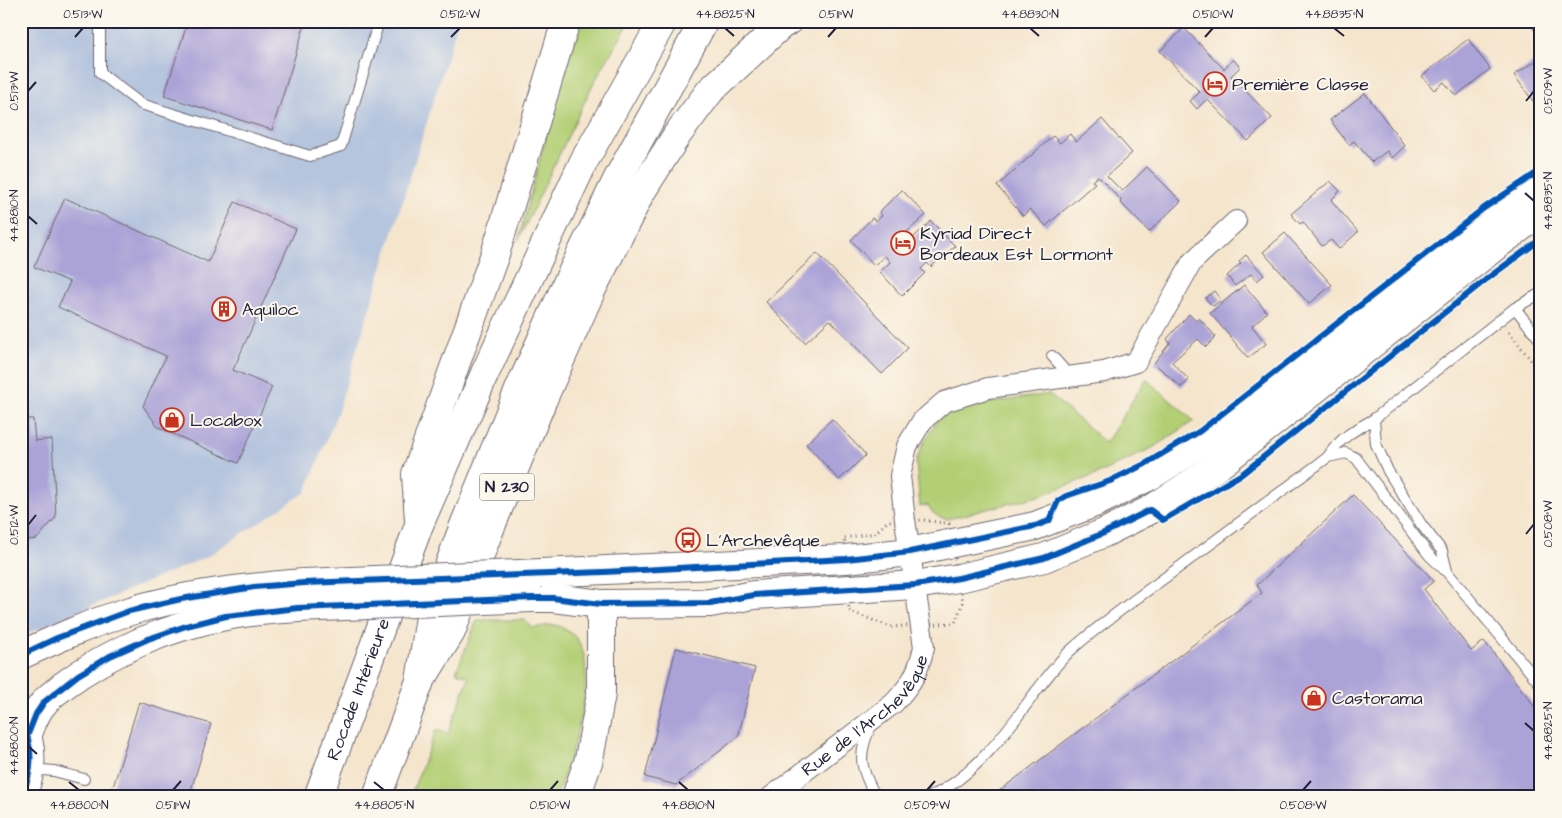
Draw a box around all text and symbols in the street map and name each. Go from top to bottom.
text: 0.513°W [63,6,103,23]
text: 0.512°W [440,6,481,23]
text: 44.8825°N [695,6,755,23]
text: 0.511°W [819,6,854,23]
text: 44.8830°N [1001,6,1059,23]
text: 0.510°W [1193,6,1234,23]
text: 44.8835°N [1305,6,1364,23]
text: 0.509°W [1540,67,1557,114]
text: 0.513°W [6,71,23,111]
hotel icon: Première Classe [1202,71,1228,97]
place label: Première Classe [1232,72,1369,97]
text: 44.8835°N [1540,171,1557,230]
text: 44.8810°N [6,189,23,242]
place label: Kyriad Direct Bordeaux Est Lormont [920,221,1114,267]
hotel icon: Kyriad Direct Bordeaux Est Lormont [890,230,916,256]
building icon: Aquiloc [211,296,237,322]
place label: Aquiloc [242,297,299,322]
shop icon: Locabox [159,407,185,433]
place label: Locabox [190,408,262,433]
road number: N 230 [480,474,534,501]
text: 0.508°W [1540,500,1557,548]
text: 0.512°W [6,504,23,545]
bus stop icon: L'Archevêque [675,527,701,553]
place label: L'Archevêque [706,528,820,553]
street label: Rocade Intérieure [320,614,396,764]
street label: Rue de l'Archevêque [796,651,934,782]
shop icon: Castorama [1301,685,1327,711]
place label: Castorama [1332,686,1423,711]
text: 44.8825°N [1540,701,1557,761]
text: 44.8800°N [6,716,23,775]
text: 44.8800°N [50,797,109,814]
text: 0.511°W [156,797,191,814]
text: 44.8805°N [354,797,414,814]
text: 0.510°W [530,797,571,814]
text: 44.8810°N [662,797,715,814]
text: 0.509°W [904,797,951,814]
text: 0.508°W [1279,797,1327,814]

